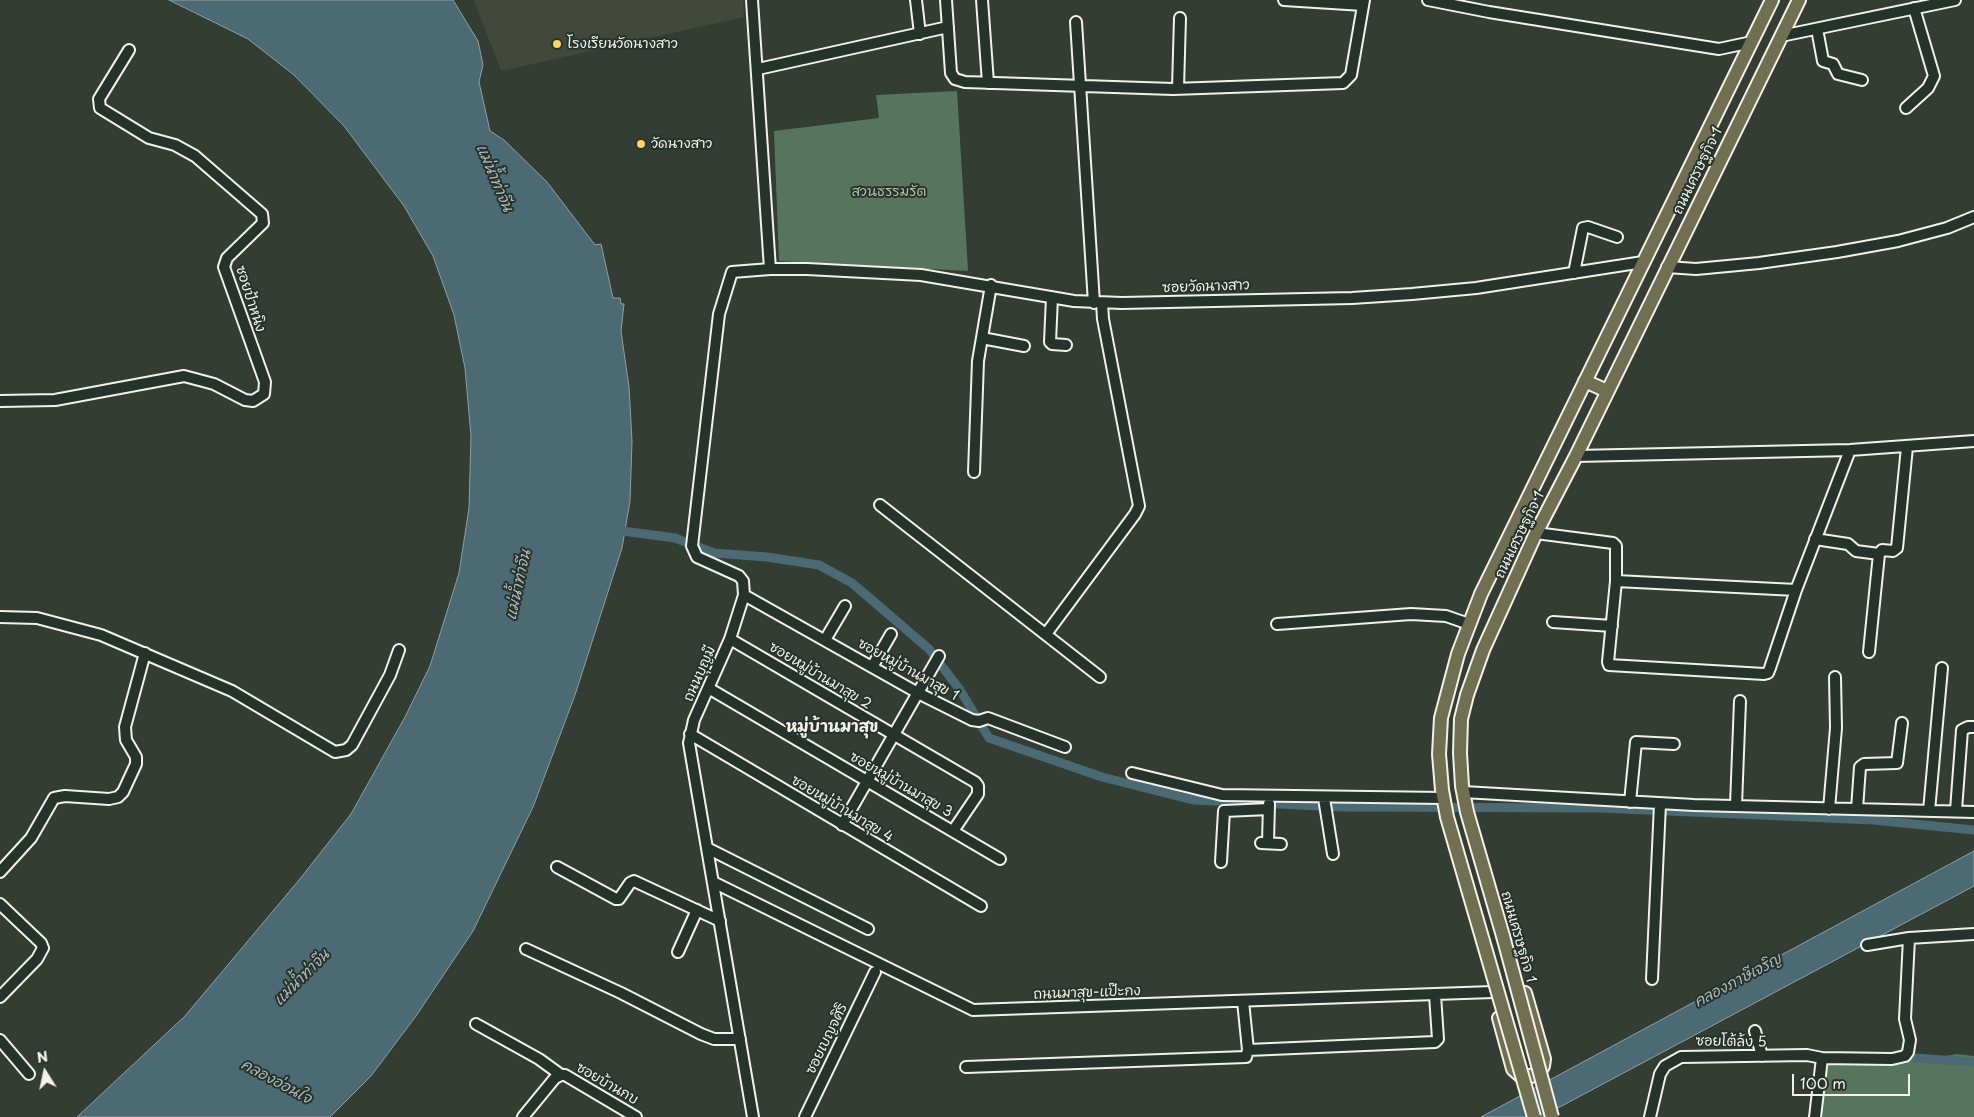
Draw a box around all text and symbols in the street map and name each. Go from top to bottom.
place label: โรงเรียนวัดนางสาว [567,36,678,52]
marker: โรงเรียนวัดนางสาว [551,38,563,50]
street label: ถนนเศรษฐกิจ 1 [1670,125,1726,217]
place label: วัดนางสาว [651,136,712,152]
marker: วัดนางสาว [635,138,647,150]
water label: แม่น้ำท่าจีน [472,142,516,214]
park label: สวนธรรมรัต [852,184,926,200]
street label: ซอยป้าหนิง [231,264,269,334]
street label: ซอยวัดนางสาว [1162,277,1250,297]
street label: ถนนเศรษฐกิจ 1 [1492,489,1548,581]
water label: แม่น้ำท่าจีน [503,548,535,622]
street label: ซอยหมู่บ้านมาสุข 1 [854,635,962,705]
street label: ซอยหมู่บ้านมาสุข 2 [766,639,874,713]
street label: ถนนบุญมี [680,644,720,704]
district label: หมู่บ้านมาสุข [786,718,878,738]
street label: ซอยหมู่บ้านมาสุข 3 [847,749,955,821]
street label: ซอยหมู่บ้านมาสุข 4 [788,772,896,846]
street label: ถนนเศรษฐกิจ 1 [1497,889,1539,985]
water label: แม่น้ำท่าจีน [270,946,334,1010]
water label: คลองภาษีเจริญ [1691,950,1785,1012]
street label: ถนนมาสุข-แป๊ะกง [1033,983,1141,1003]
street label: ซอยเบญจศิริ [803,1001,851,1077]
street label: ซอยโต้ล้ง 5 [1695,1033,1767,1051]
text: N [35,1045,50,1068]
north arrow [20,1047,70,1097]
water label: คลองอ่อนใจ [238,1056,314,1108]
street label: ซอยบ้านกบ [573,1059,641,1109]
scale bar [1794,1064,1912,1096]
text: 100 m [1800,1071,1846,1094]

